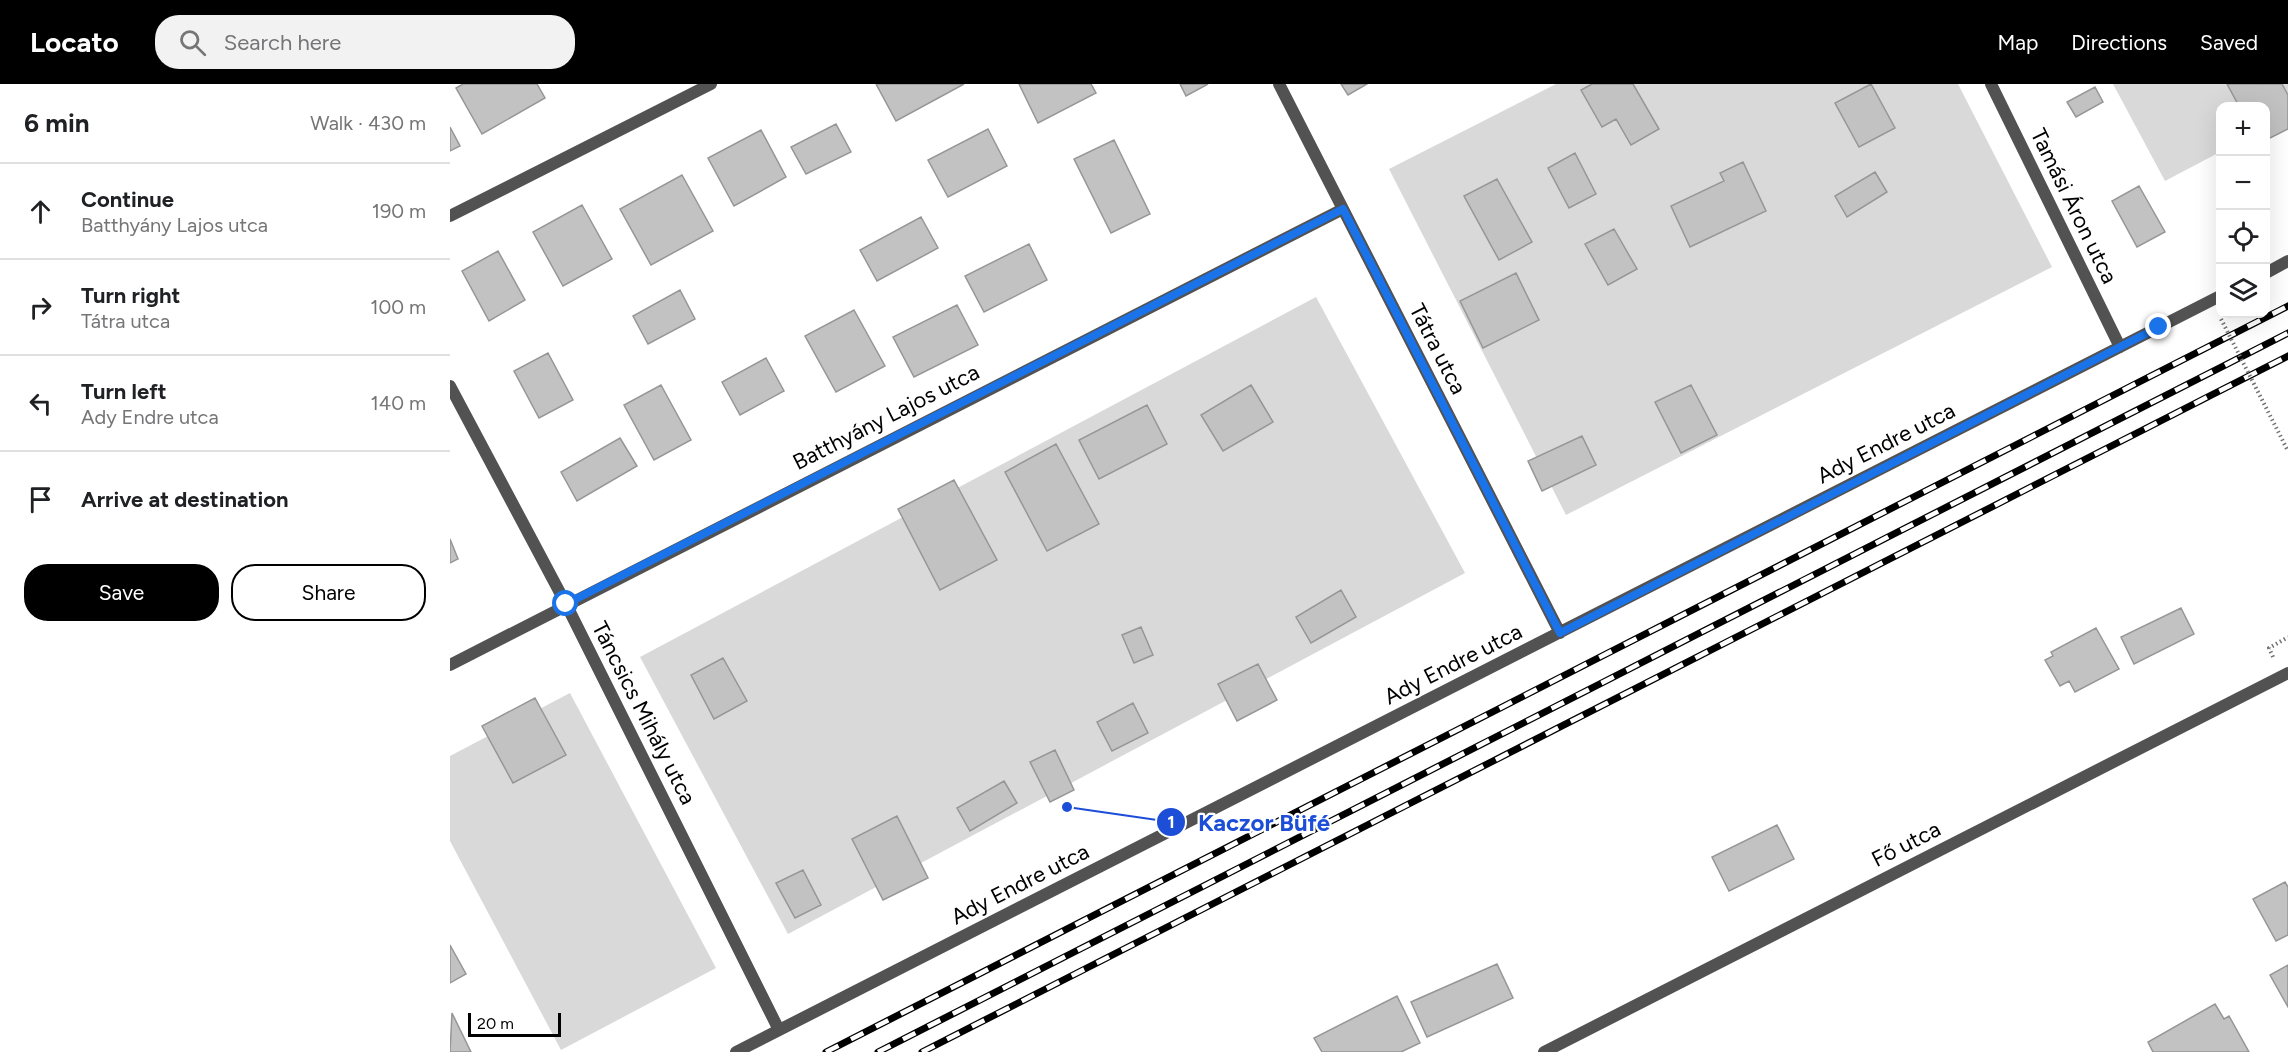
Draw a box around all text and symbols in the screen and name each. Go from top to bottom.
search box [155,15,575,69]
text: Locato [30,25,119,59]
icon: search [176,26,209,59]
text: Search here [224,29,341,56]
text: Map [1997,30,2038,55]
text: Directions [2071,30,2167,55]
text: Saved [2200,30,2258,55]
map controls [2216,102,2270,318]
button: + [2216,102,2270,156]
text: 6 min [24,107,90,139]
text: Walk · 430 m [310,111,426,135]
street label: Tamási Áron utca [2025,124,2123,288]
button: − [2216,156,2270,210]
text: Continue [81,186,174,213]
icon: ahead [24,195,57,228]
text: 190 m [372,199,426,223]
button: locate [2216,210,2270,264]
text: Batthyány Lajos utca [81,213,268,237]
button: layers [2216,264,2270,318]
text: Turn right [81,282,180,309]
icon: right [24,291,57,324]
text: 100 m [370,295,426,319]
street label: Tátra utca [1404,299,1472,399]
text: Tátra utca [81,309,170,333]
route end [2145,313,2171,339]
street label: Batthyány Lajos utca [788,358,984,476]
text: Turn left [81,378,167,405]
icon: left [24,387,57,420]
text: 140 m [371,391,426,415]
street label: Ady Endre utca [1812,397,1960,489]
text: Ady Endre utca [81,405,219,429]
icon: arrive [24,483,57,516]
text: Arrive at destination [81,486,289,513]
button: Save [24,564,219,621]
button: Share [231,564,426,621]
route start [552,590,578,616]
street label: Táncsics Mihály utca [586,617,702,809]
street label: Ady Endre utca [1379,618,1527,710]
callout: Kaczor Büfé [1156,801,1342,843]
text: Kaczor Büfé [1198,808,1330,837]
text: 1 [1167,811,1175,833]
street label: Fő utca [1867,815,1945,873]
street label: Ady Endre utca [946,838,1094,930]
scale bar [468,1010,561,1038]
text: 20 m [477,1014,514,1033]

